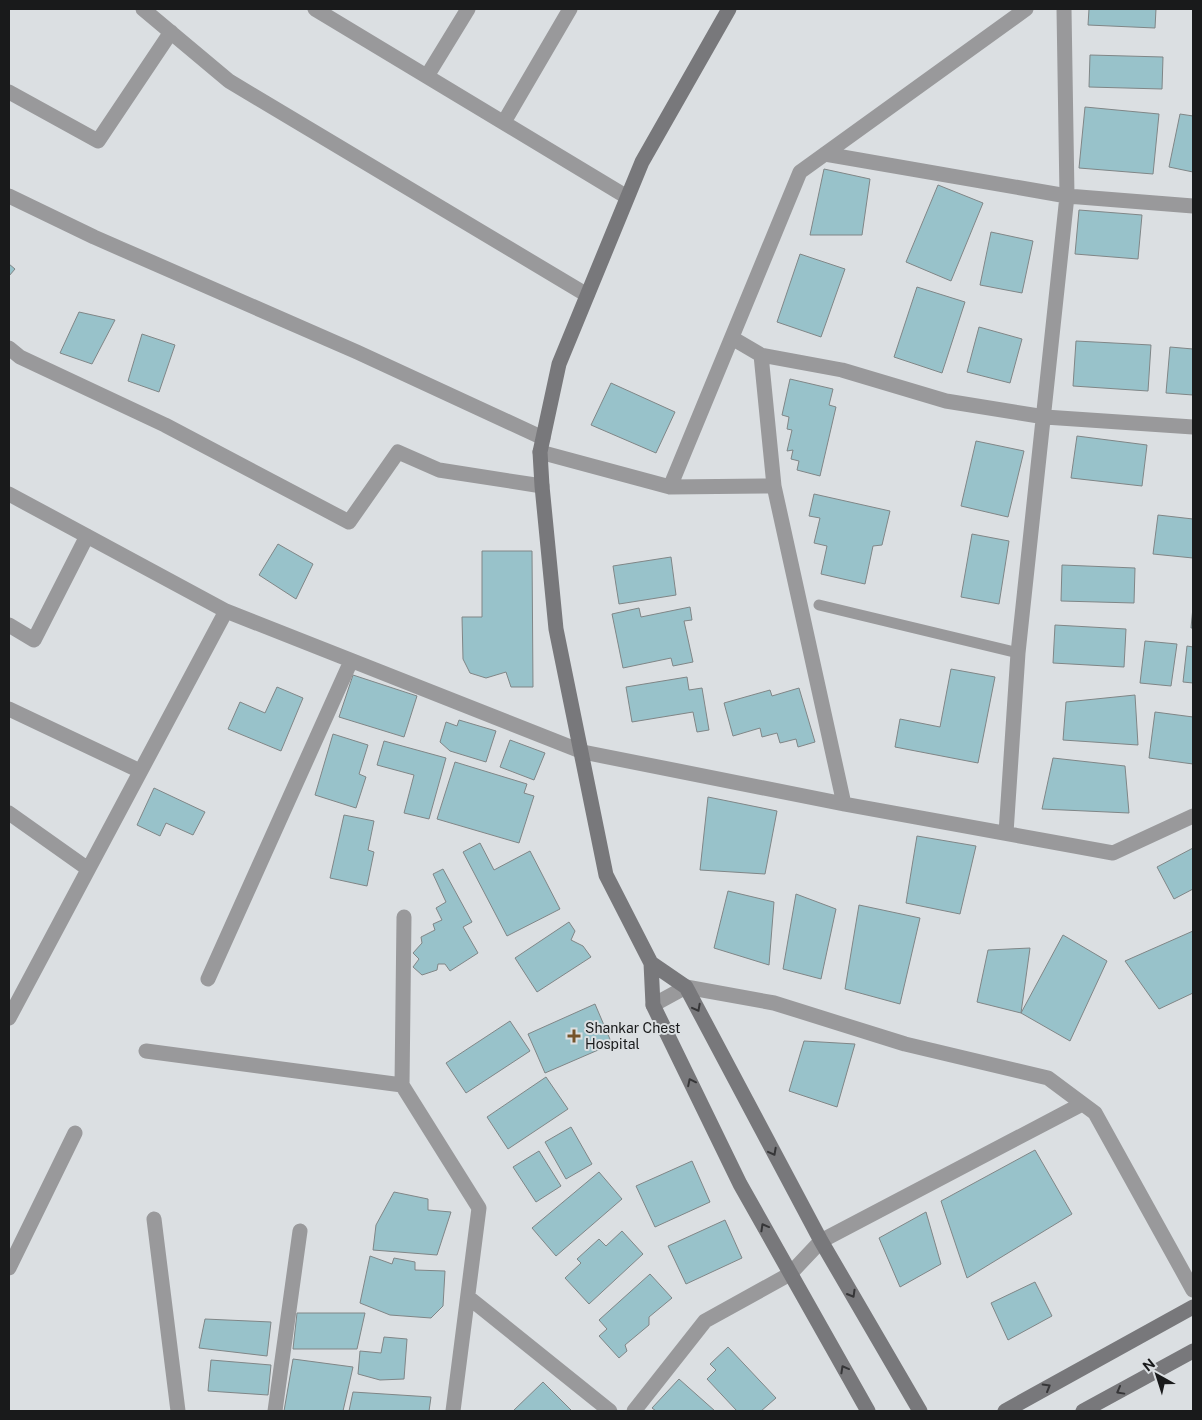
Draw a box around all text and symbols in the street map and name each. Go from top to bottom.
one-way arrow [691,1003,701,1012]
place label: Shankar Chest Hospital [585,1020,681,1052]
marker: Shankar Chest Hospital [567,1029,581,1043]
one-way arrow [687,1078,697,1087]
one-way arrow [767,1146,777,1155]
one-way arrow [760,1223,770,1232]
one-way arrow [845,1289,855,1298]
north arrow [1132,1350,1182,1400]
text: N [1140,1355,1158,1375]
one-way arrow [840,1365,850,1374]
one-way arrow [1042,1383,1051,1393]
one-way arrow [1116,1385,1125,1395]

